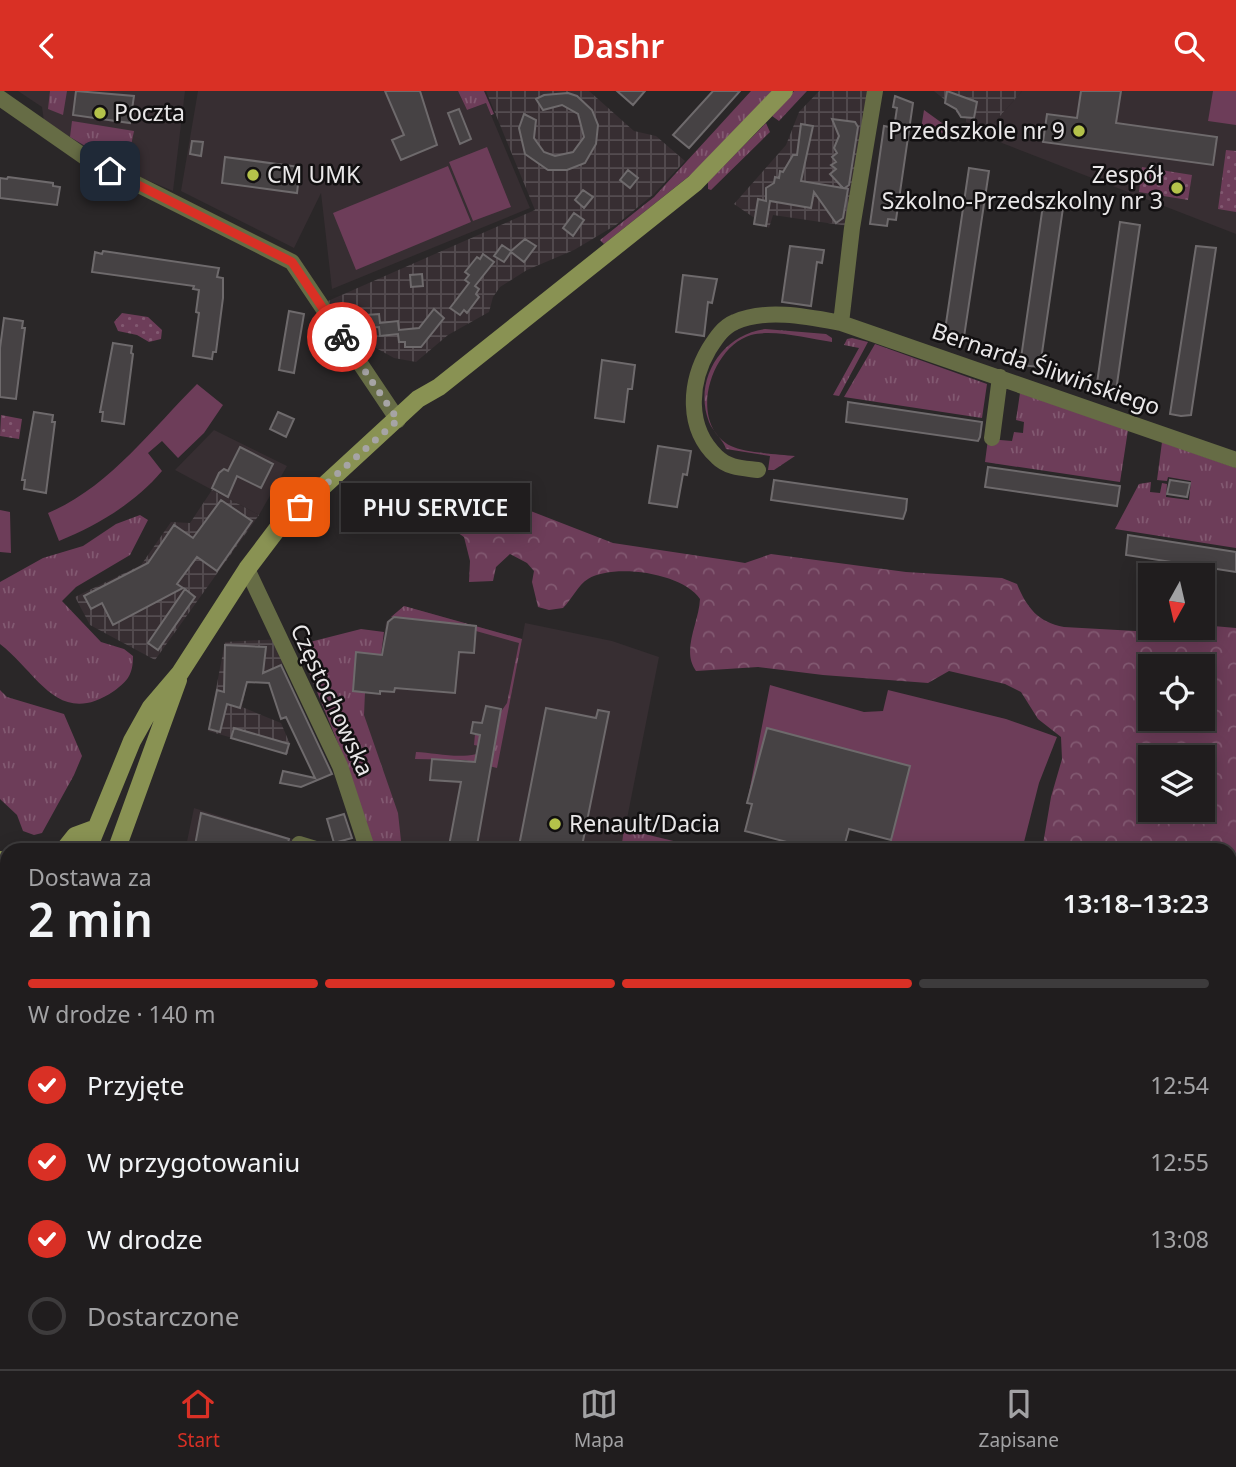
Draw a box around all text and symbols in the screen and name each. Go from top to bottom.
text: Dashr [572,24,664,67]
icon: back [28,27,66,65]
icon: search [1170,27,1208,65]
place label: Poczta [114,96,185,128]
marker: Poczta [92,105,108,121]
place label: Przedszkole nr 9 [888,114,1065,146]
marker: Przedszkole nr 9 [1071,123,1087,139]
pin [80,141,140,201]
icon: home [91,152,129,190]
place label: CM UMK [267,158,361,190]
place label: Zespół Szkolno-Przedszkolny nr 3 [882,158,1164,216]
marker: CM UMK [245,167,261,183]
marker: Zespół Szkolno-Przedszkolny nr 3 [1169,180,1185,196]
courier [307,302,377,372]
street label: Bernarda Śliwińskiego [928,314,1165,422]
icon: bike [323,318,361,356]
pin [270,477,330,537]
callout: PHU SERVICE [342,483,531,531]
icon: bag [281,488,319,526]
text: PHU SERVICE [363,491,508,523]
north arrow [1138,563,1214,641]
map controls [1138,563,1215,822]
street label: Częstochowska [284,618,382,781]
button: locate [1138,654,1215,731]
button: layers [1138,745,1215,822]
place label: Renault/Dacia [569,807,720,839]
marker: Renault/Dacia [547,816,563,832]
text: Dostawa za [28,861,152,893]
text: 13:18–13:23 [1063,885,1209,921]
text: 2 min [28,888,153,950]
text: W drodze · 140 m [28,998,215,1030]
icon: check [28,1066,66,1104]
text: Przyjęte [87,1067,184,1103]
text: 12:54 [1150,1069,1209,1101]
icon: check [28,1143,66,1181]
text: W przygotowaniu [87,1144,300,1180]
text: 12:55 [1150,1146,1209,1178]
icon: check [28,1220,66,1258]
text: W drodze [87,1221,203,1257]
text: 13:08 [1150,1223,1209,1255]
text: Dostarczone [87,1298,240,1334]
tab: Start [177,1385,220,1453]
tab: Mapa [574,1385,624,1453]
tab: Zapisane [979,1385,1059,1453]

